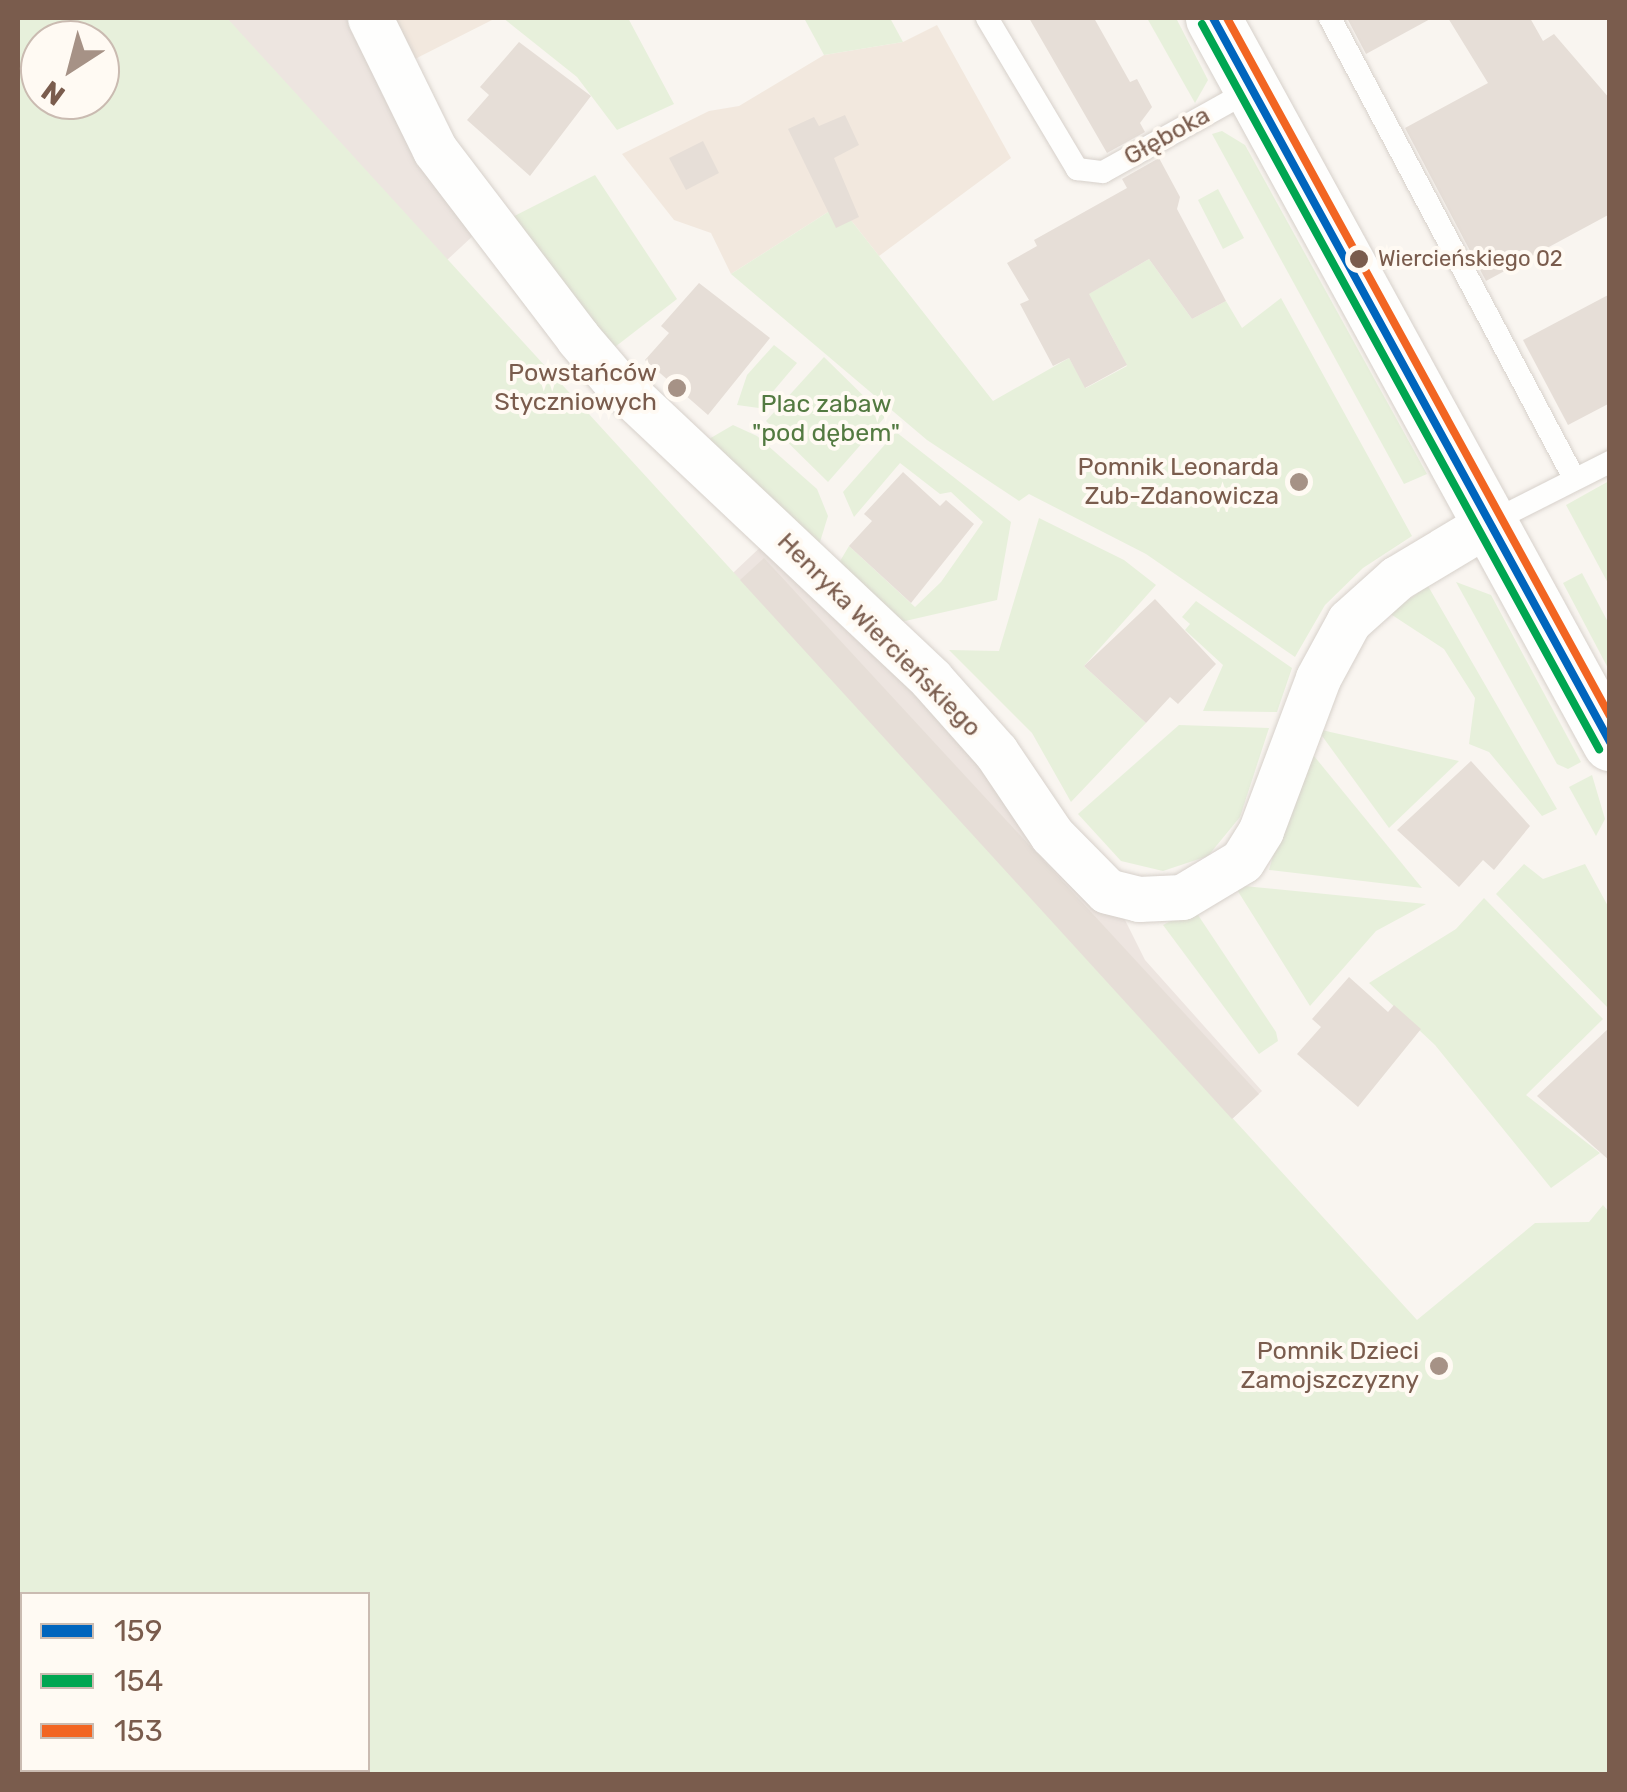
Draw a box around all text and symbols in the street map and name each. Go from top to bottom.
north arrow [20,20,120,120]
text: N [35,74,71,112]
street label: Głęboka [1119,100,1215,172]
place label: Wiercieńskiego 02 [1378,246,1563,272]
marker: Wiercieńskiego 02 [1349,249,1369,269]
place label: Powstańców Styczniowych [494,359,657,418]
marker: Powstańców Styczniowych [666,377,688,399]
park label: Plac zabaw "pod dębem" [752,390,900,449]
place label: Pomnik Leonarda Zub-Zdanowicza [1077,453,1279,512]
marker: Pomnik Leonarda Zub-Zdanowicza [1288,471,1310,493]
street label: Henryka Wiercieńskiego [771,527,987,743]
place label: Pomnik Dzieci Zamojszczyzny [1240,1337,1419,1396]
marker: Pomnik Dzieci Zamojszczyzny [1428,1355,1450,1377]
legend [20,1592,370,1772]
text: 159 [114,1613,162,1649]
text: 154 [114,1663,163,1699]
text: 153 [114,1713,163,1749]

